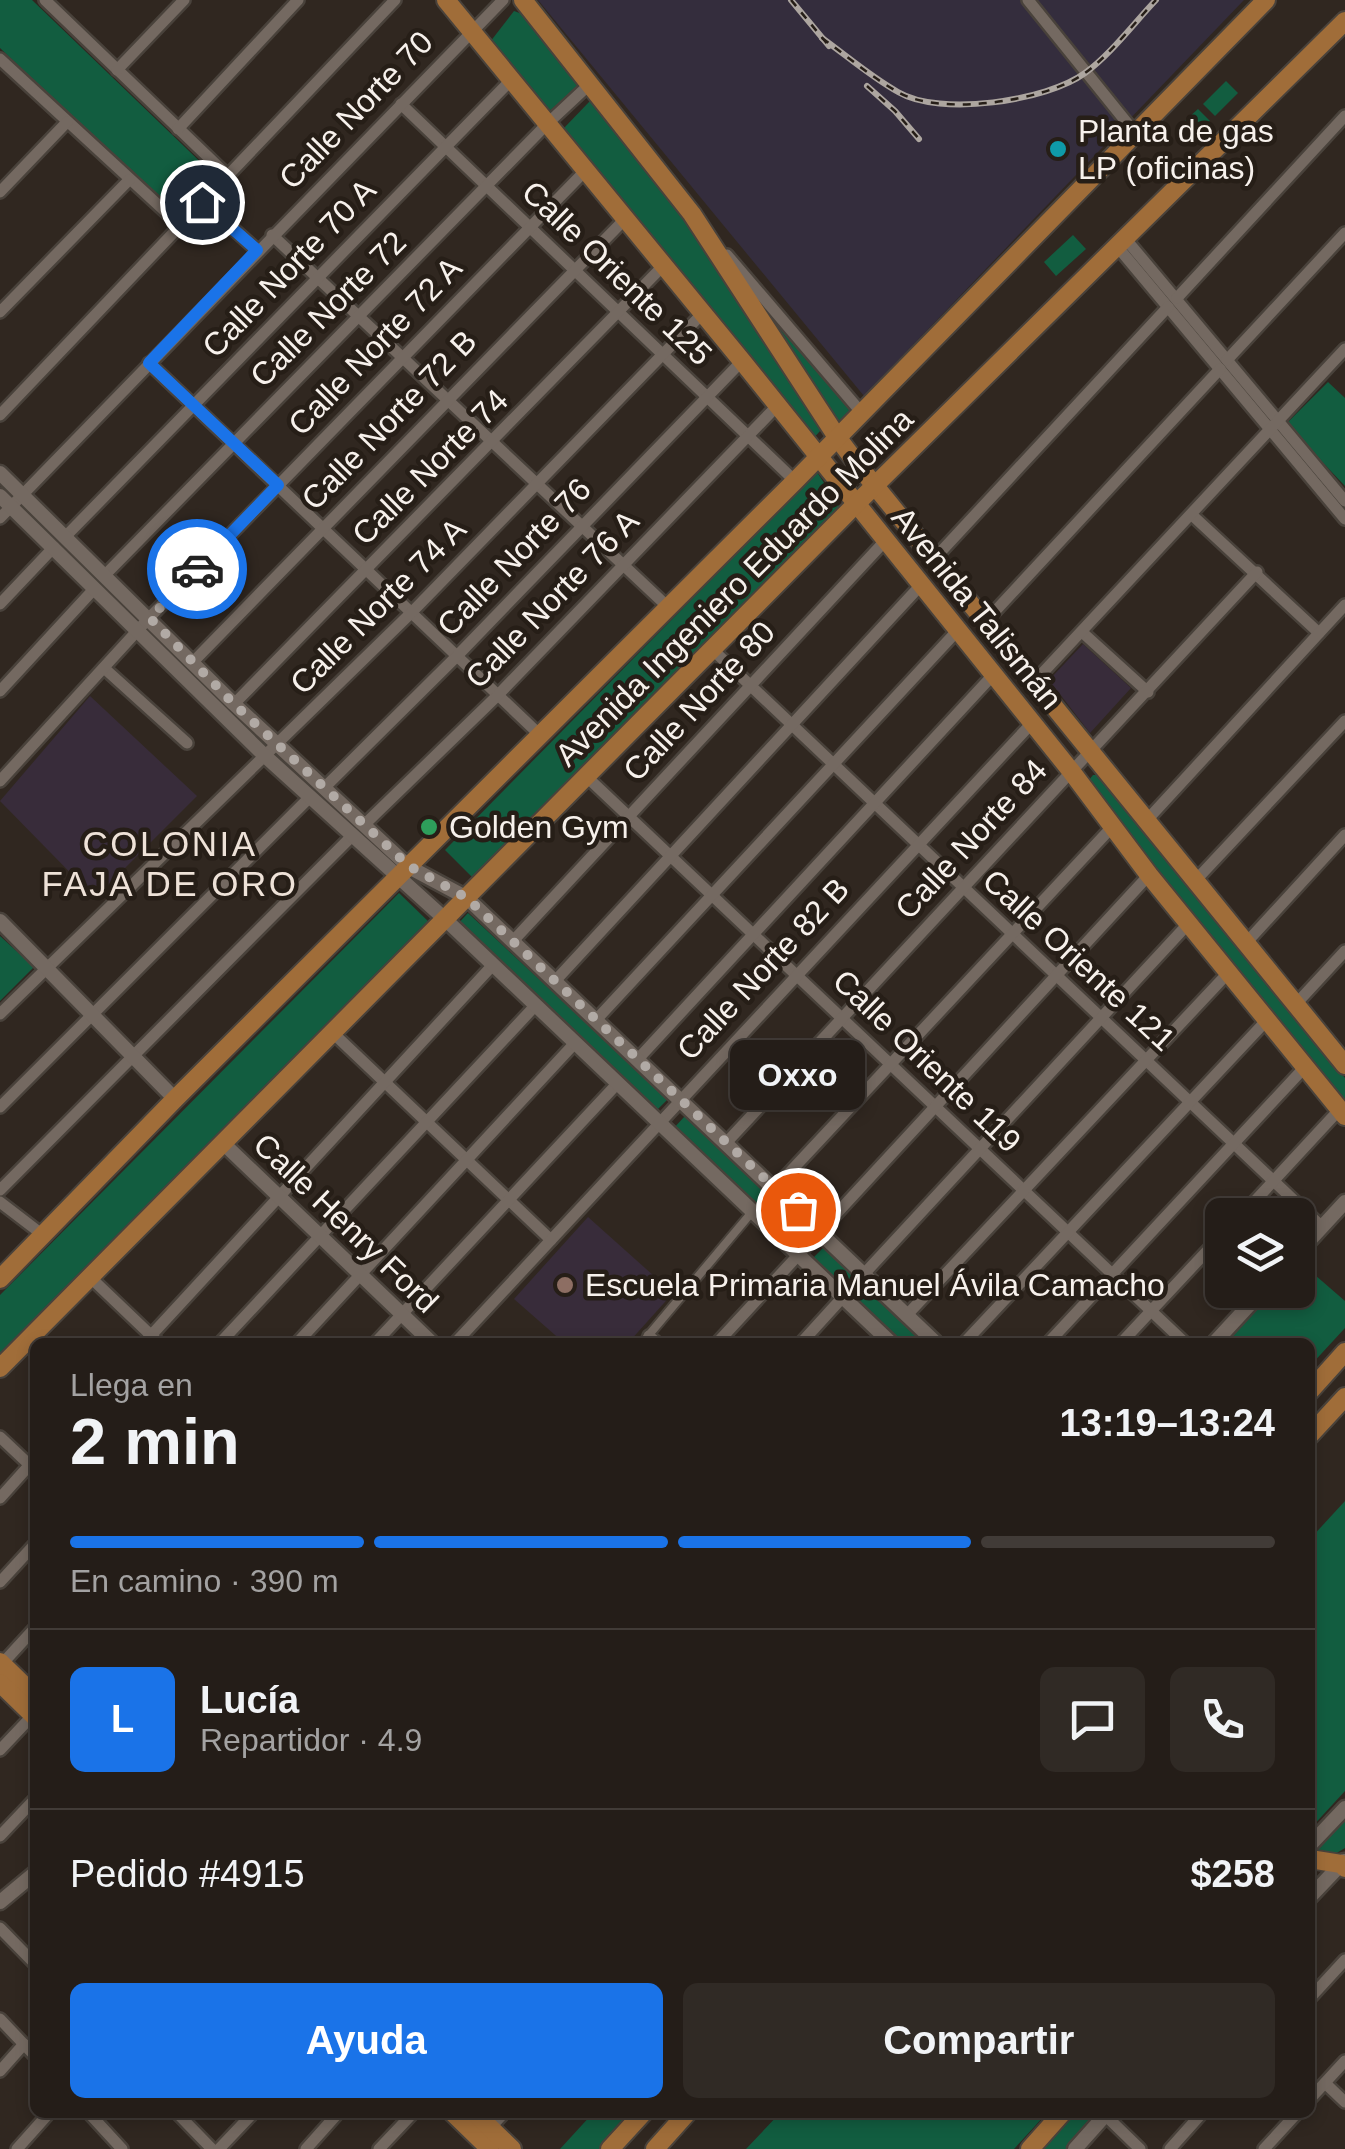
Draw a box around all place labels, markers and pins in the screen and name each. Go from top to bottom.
place label: Planta de gas LP (oficinas) [1078,113,1274,186]
marker: Planta de gas LP (oficinas) [1047,138,1069,160]
pin [160,160,245,245]
place label: Golden Gym [449,809,629,845]
marker: Golden Gym [418,816,440,838]
callout: Oxxo [730,1040,866,1110]
pin [756,1168,841,1253]
place label: Escuela Primaria Manuel Ávila Camacho [585,1267,1165,1303]
marker: Escuela Primaria Manuel Ávila Camacho [554,1274,576,1296]

